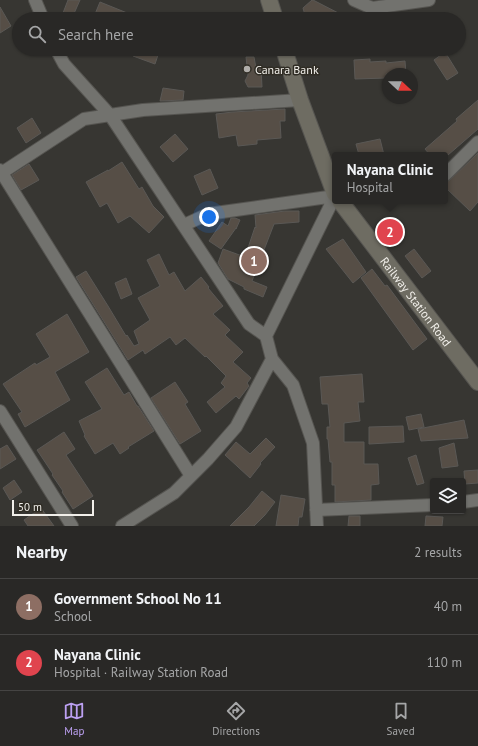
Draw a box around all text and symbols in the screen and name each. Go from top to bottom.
search box [12,12,466,56]
icon: search [26,23,48,45]
text: Search here [58,25,134,44]
place label: Canara Bank [255,62,319,77]
marker: Canara Bank [242,64,252,74]
north arrow [382,68,418,104]
popup [332,152,448,204]
text: Nayana Clinic [347,160,433,179]
text: Hospital [347,179,393,196]
your location [199,207,219,227]
pin: 2 [377,217,403,247]
pin: 1 [241,246,267,276]
street label: Railway Station Road [378,254,455,349]
map controls [430,478,466,514]
button: layers [430,478,466,514]
scale bar [12,498,94,517]
text: 50 m [18,500,42,514]
text: Nearby [16,541,67,563]
text: 2 results [414,544,462,561]
text: Government School No 11 [54,589,222,608]
text: 1 [25,598,33,615]
text: 40 m [434,598,462,615]
text: School [54,608,92,625]
text: Nayana Clinic [54,645,141,664]
text: 2 [25,654,33,671]
text: 110 m [427,654,462,671]
text: Hospital · Railway Station Road [54,664,228,681]
tab: Map [63,700,85,738]
tab: Directions [212,700,260,738]
tab: Saved [387,700,415,738]

